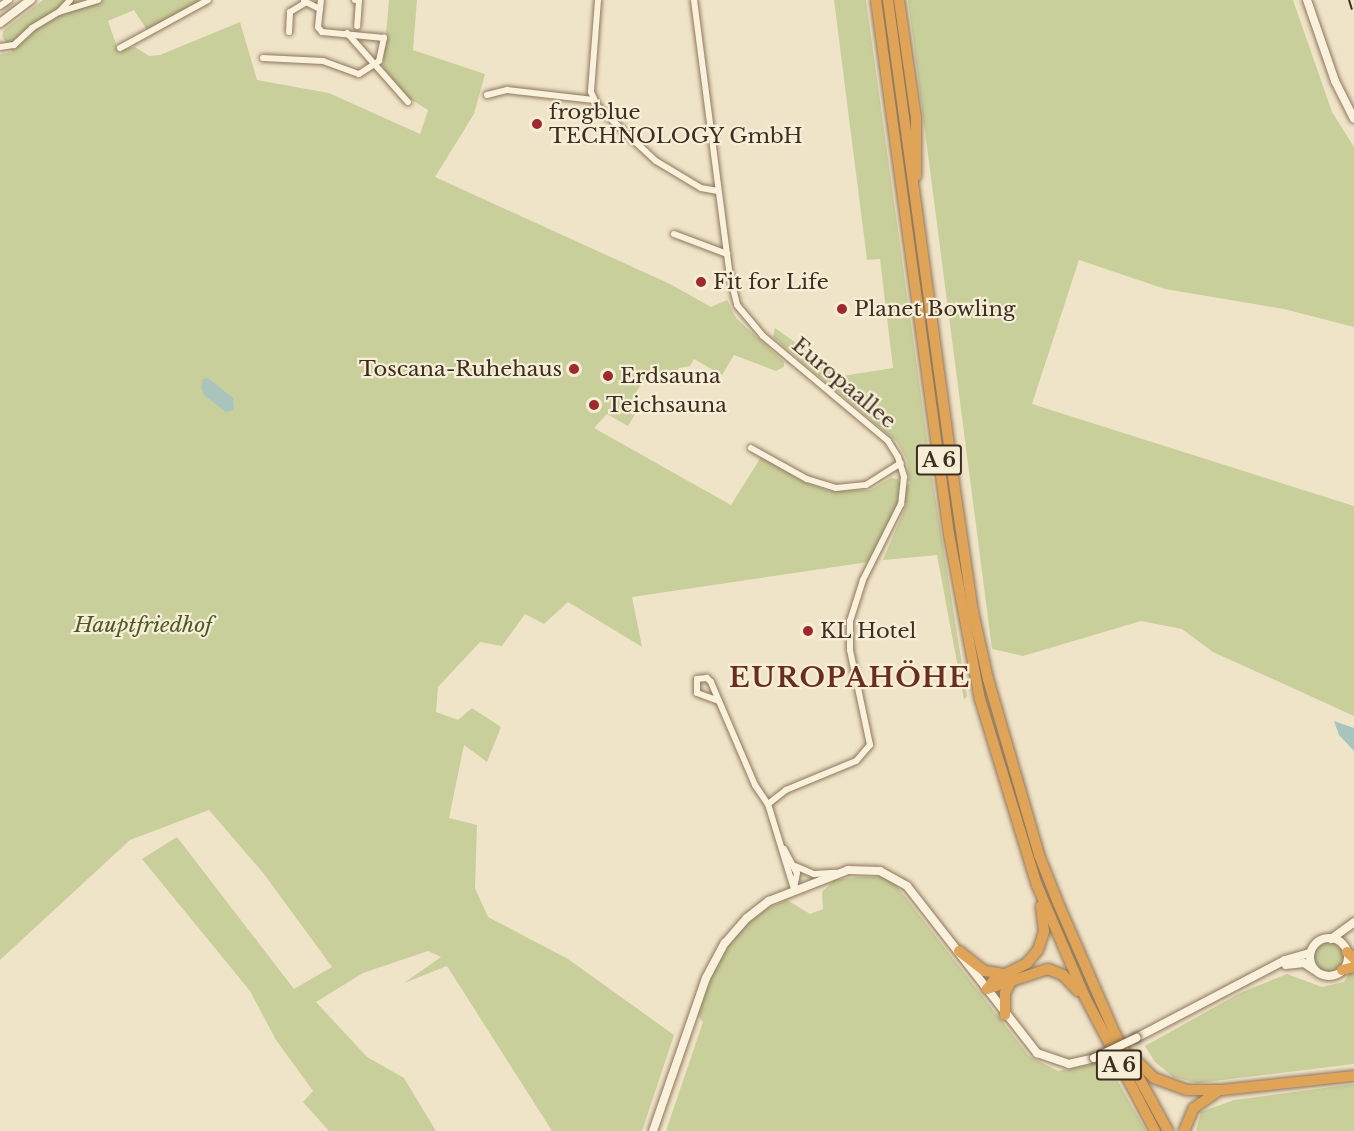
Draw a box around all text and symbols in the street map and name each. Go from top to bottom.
place label: frogblue TECHNOLOGY GmbH [549,99,804,149]
marker: frogblue TECHNOLOGY GmbH [530,117,544,131]
place label: Fit for Life [713,269,829,295]
marker: Fit for Life [694,275,708,289]
place label: Planet Bowling [854,296,1016,322]
marker: Planet Bowling [835,302,849,316]
street label: Europaallee [787,332,901,434]
place label: Toscana-Ruhehaus [359,356,562,382]
marker: Toscana-Ruhehaus [567,362,581,376]
place label: Erdsauna [620,363,721,389]
marker: Erdsauna [601,369,615,383]
place label: Teichsauna [606,392,727,418]
marker: Teichsauna [587,398,601,412]
road number: A 6 [915,443,963,477]
park label: Hauptfriedhof [74,612,212,638]
place label: KL Hotel [820,618,917,644]
marker: KL Hotel [801,624,815,638]
district label: EUROPAHÖHE [729,662,971,694]
road number: A 6 [1095,1048,1143,1082]

